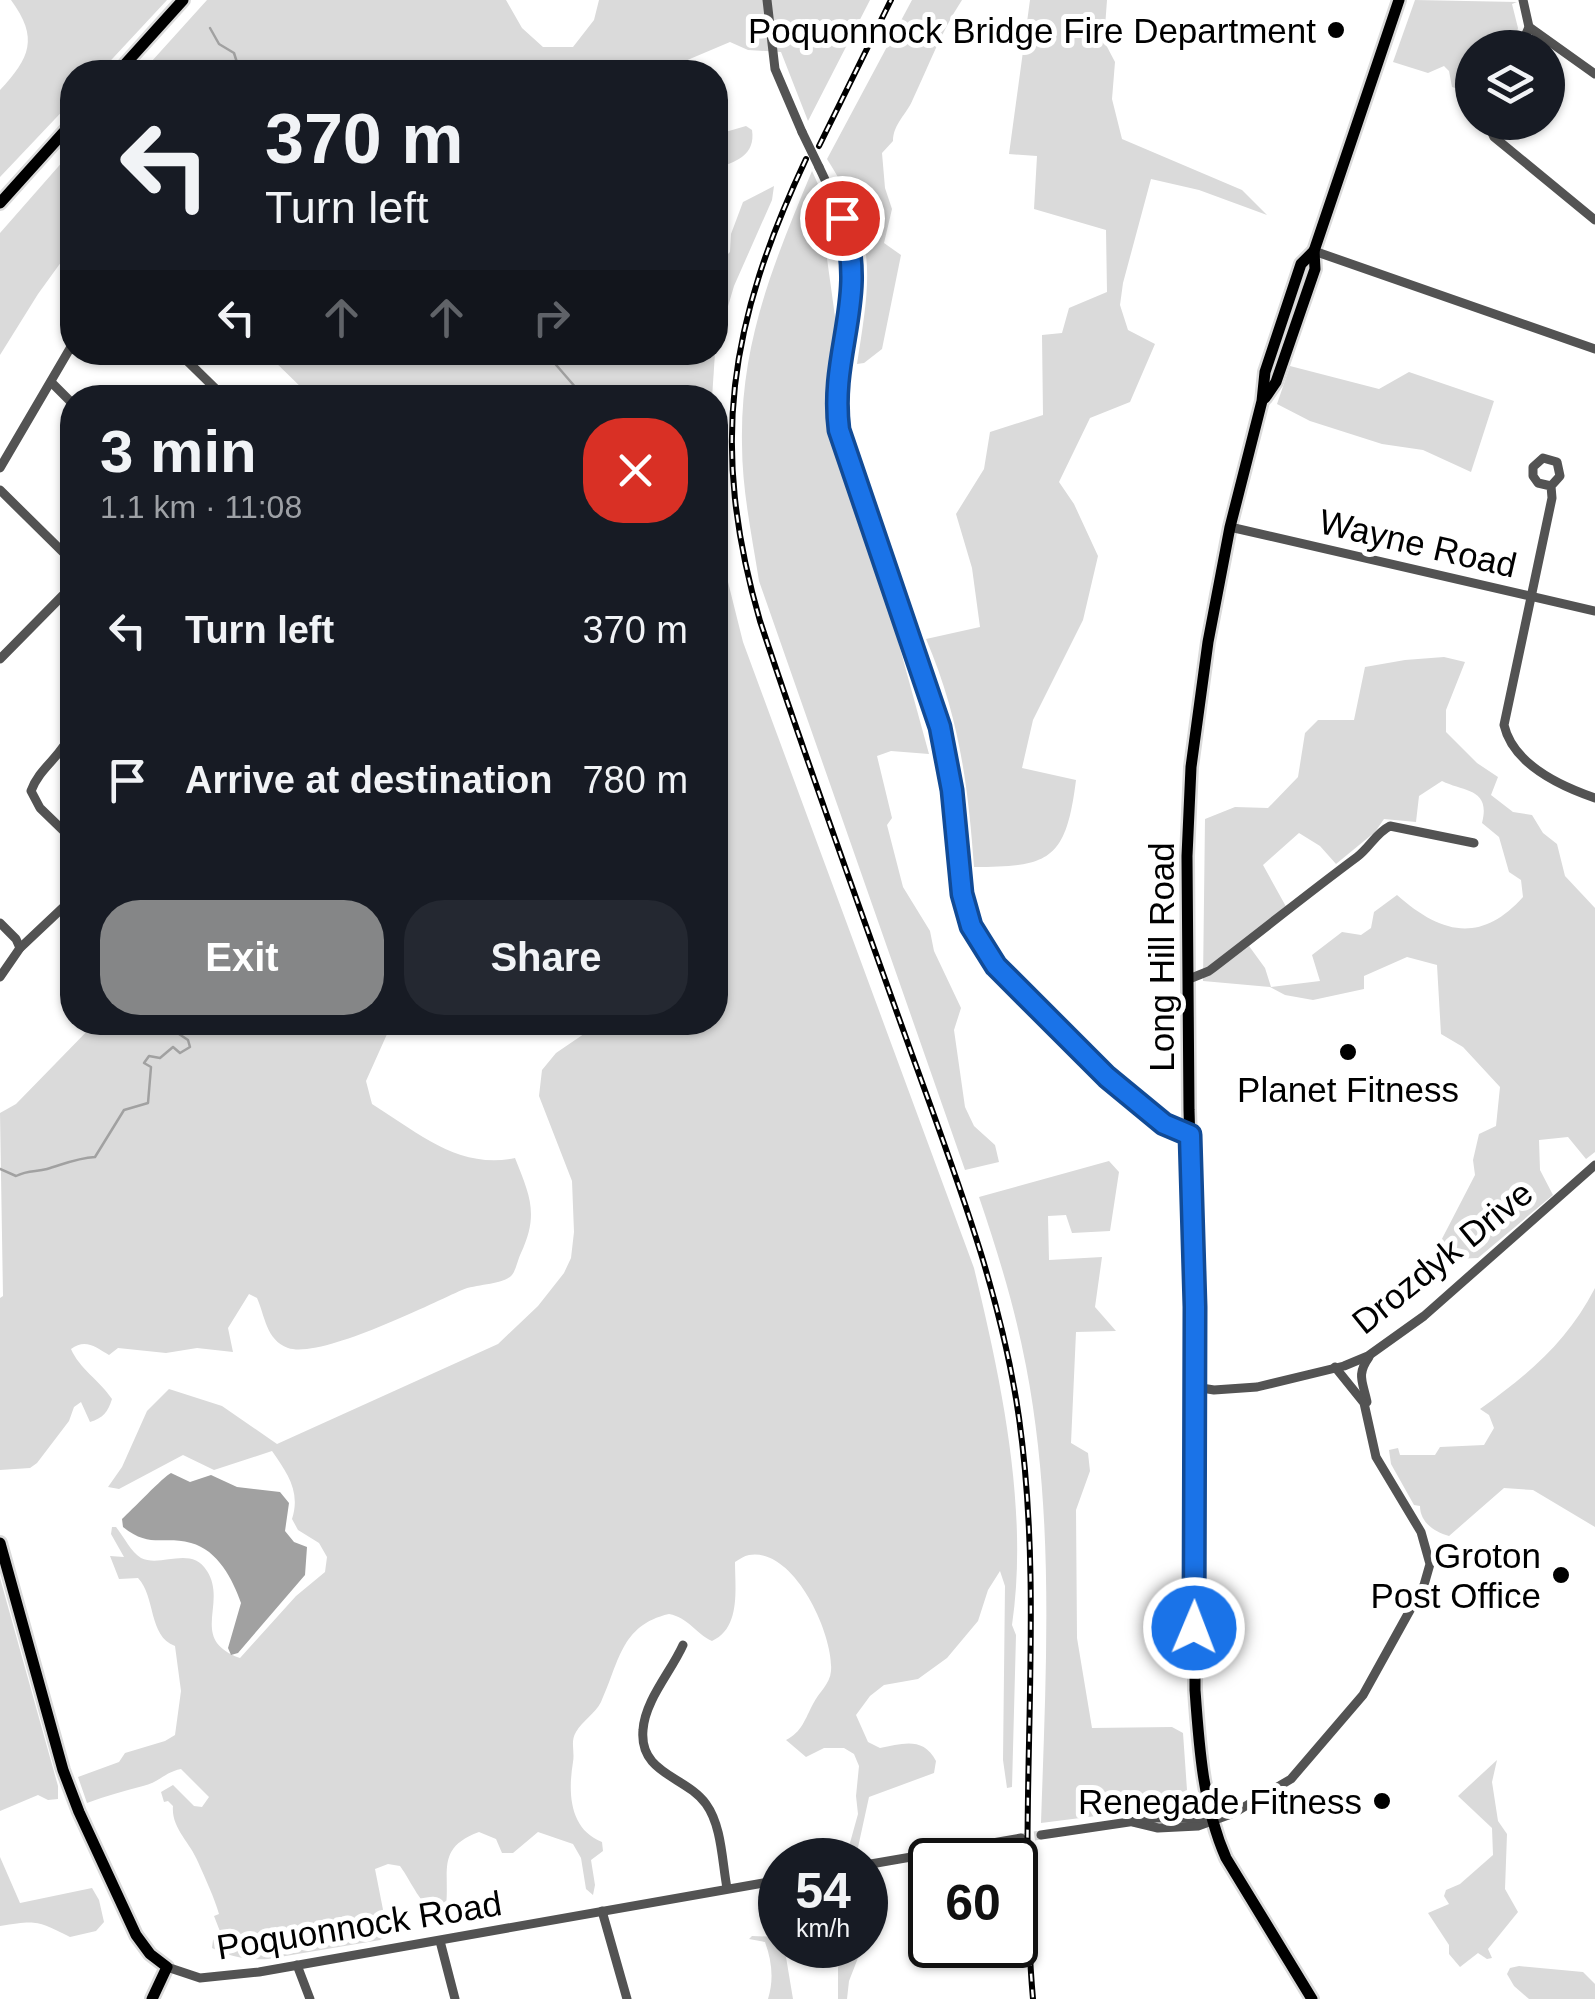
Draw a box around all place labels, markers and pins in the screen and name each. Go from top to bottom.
place label: Poquonnock Bridge Fire Department [748,11,1316,50]
marker: Poquonnock Bridge Fire Department [1325,19,1347,41]
pin [800,176,885,261]
marker: Planet Fitness [1337,1041,1359,1063]
place label: Planet Fitness [1237,1070,1459,1109]
place label: Groton Post Office [1370,1536,1541,1615]
marker: Groton Post Office [1550,1564,1572,1586]
place label: Renegade Fitness [1078,1782,1362,1821]
marker: Renegade Fitness [1371,1790,1393,1812]

